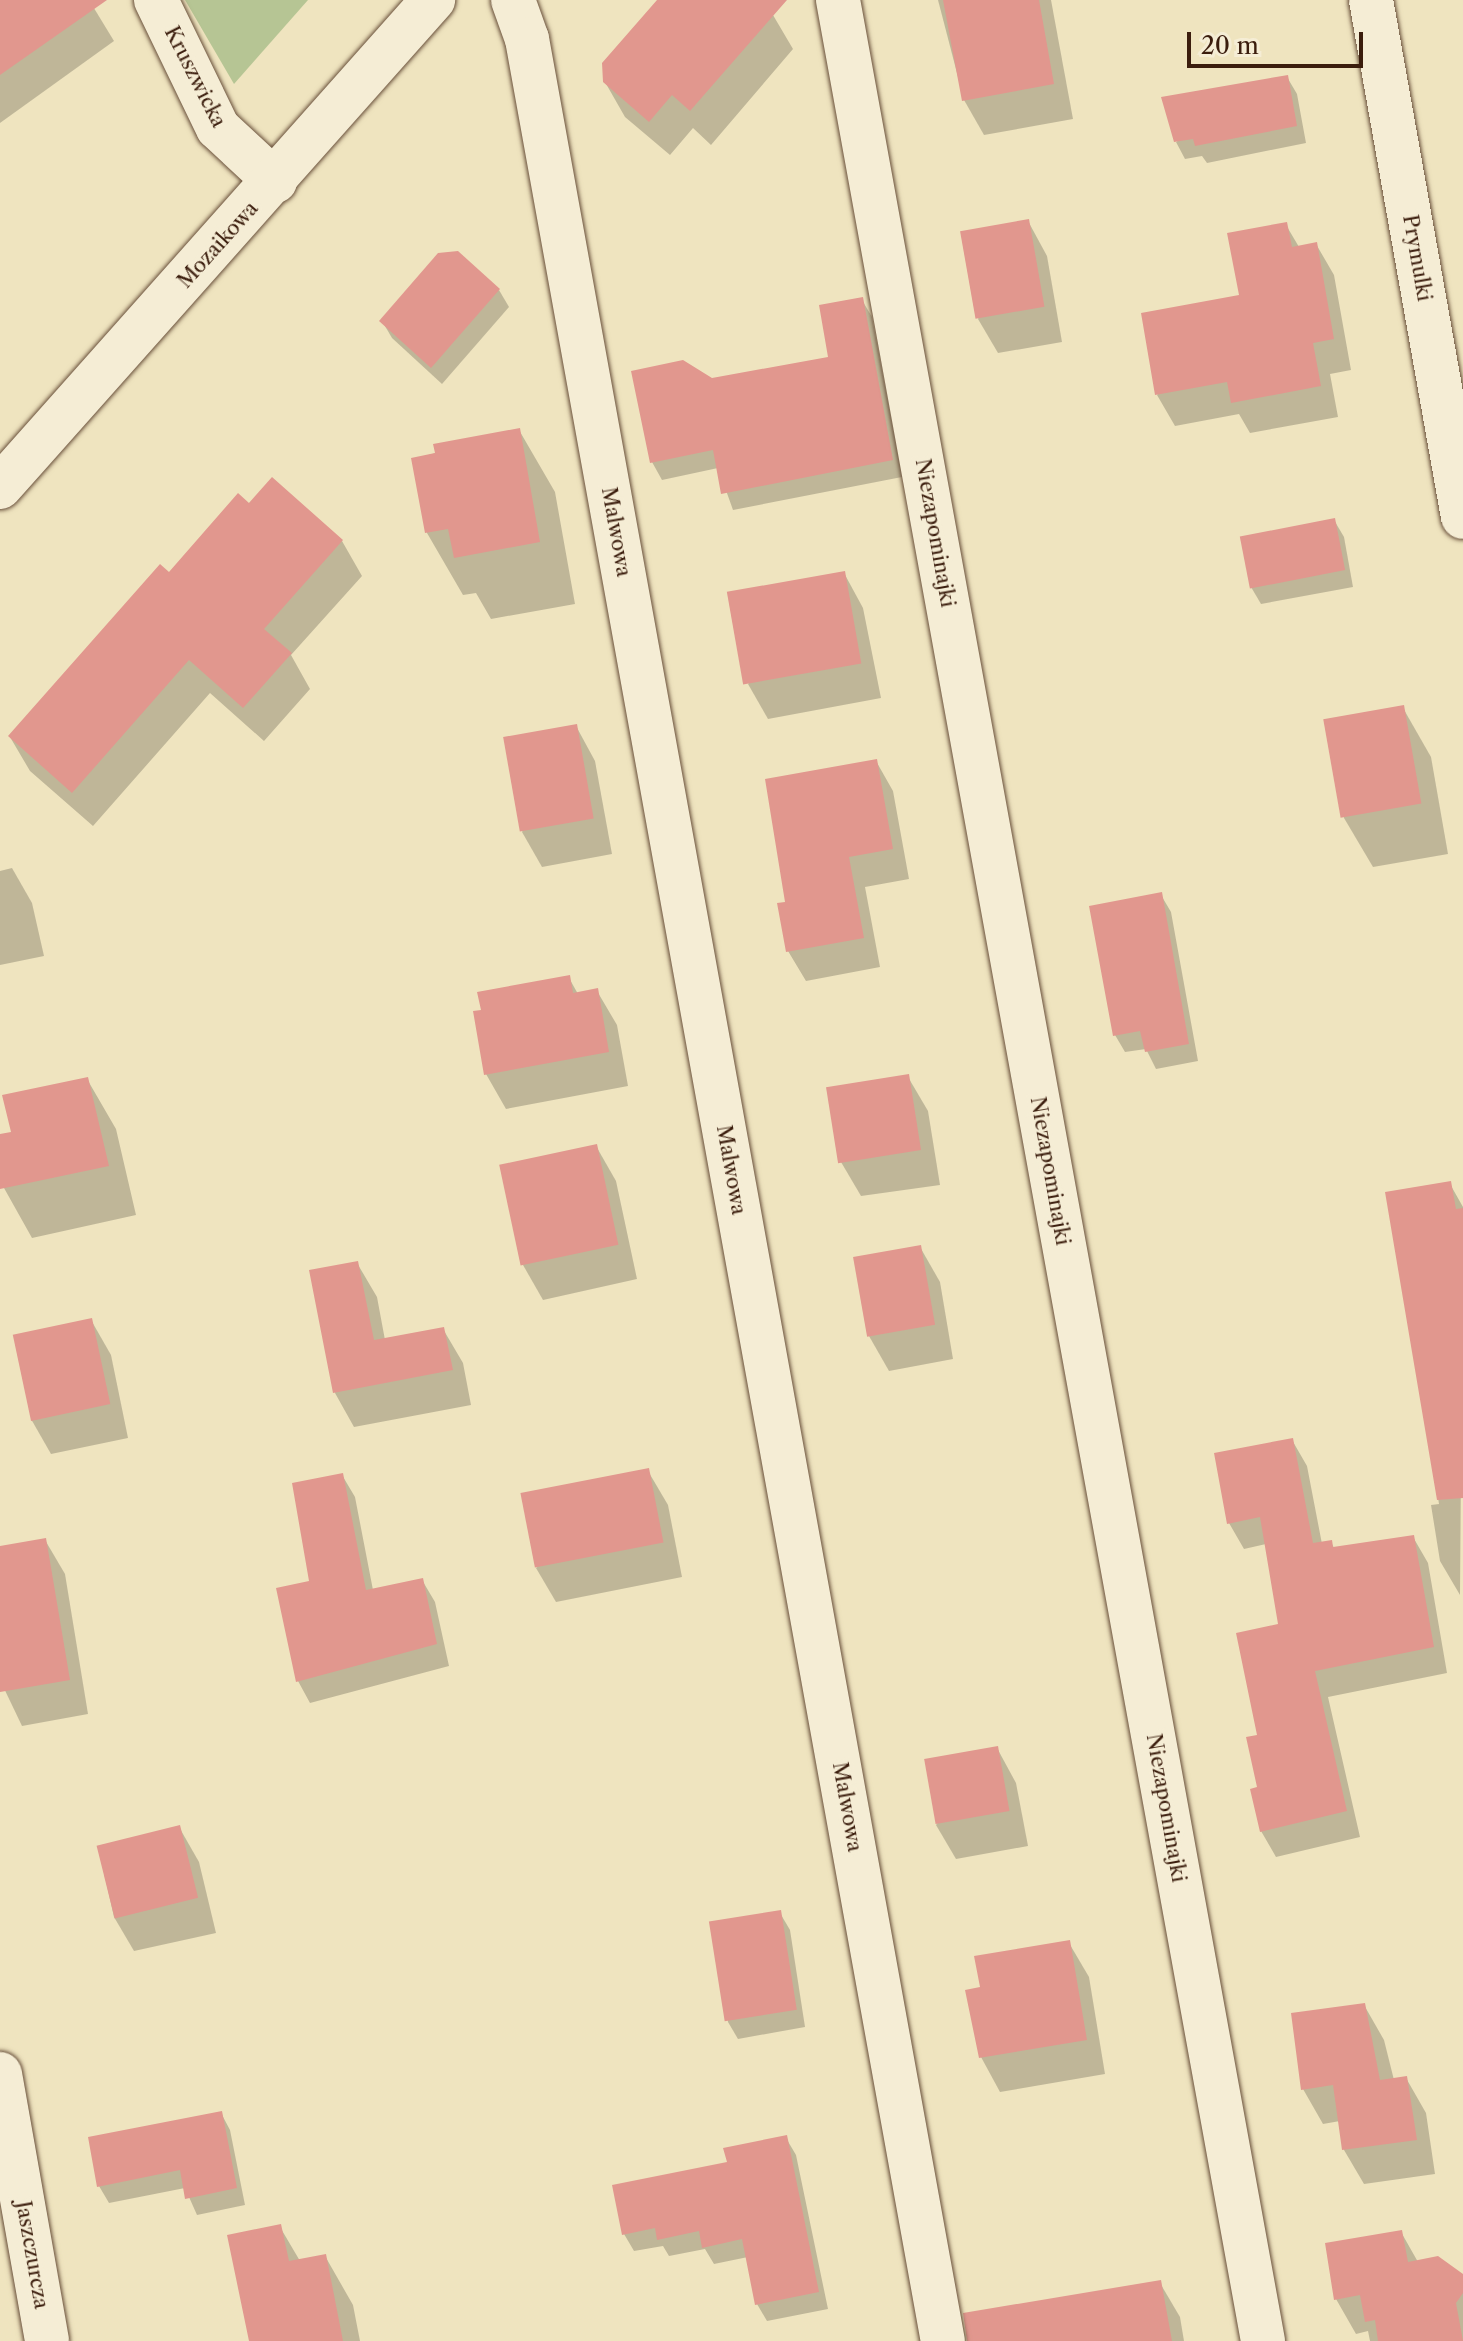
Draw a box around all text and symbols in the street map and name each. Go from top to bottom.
scale bar [1191,16,1367,66]
street label: Kruszwicka [159,22,231,132]
text: 20 m [1201,31,1259,60]
street label: Mozaikowa [173,197,263,293]
street label: Prymulki [1398,213,1436,303]
street label: Niezapominajki [910,457,960,609]
street label: Malwowa [596,485,636,579]
street label: Niezapominajki [1025,1095,1075,1247]
street label: Malwowa [711,1123,751,1217]
street label: Niezapominajki [1141,1732,1191,1884]
street label: Malwowa [827,1760,867,1854]
street label: Jaszczurcza [11,2199,53,2311]

